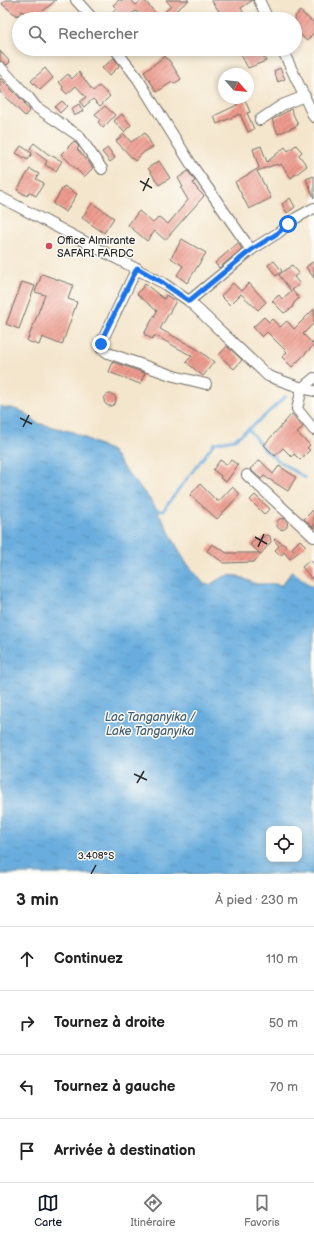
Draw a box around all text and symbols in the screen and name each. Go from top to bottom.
search box [12,12,302,56]
icon: search [26,23,48,45]
text: Rechercher [58,25,138,44]
north arrow [218,68,254,104]
route start [279,215,297,233]
place label: Office Almirante SAFARI FARDC [57,234,136,260]
marker: Office Almirante SAFARI FARDC [44,241,54,251]
route end [92,335,110,353]
water label: Lac Tanganyika / Lake Tanganyika [105,710,196,739]
map controls [266,826,302,862]
button: locate [266,826,302,862]
text: 3.408°S [78,850,114,862]
text: 3 min [16,890,59,910]
text: À pied · 230 m [215,892,298,908]
icon: ahead [16,948,38,970]
text: Continuez [54,949,123,968]
text: 110 m [266,951,298,967]
icon: right [16,1012,38,1034]
text: Tournez à droite [54,1013,165,1032]
text: 50 m [269,1015,298,1031]
icon: left [16,1076,38,1098]
text: Tournez à gauche [54,1077,175,1096]
text: 70 m [270,1079,298,1095]
icon: arrive [16,1140,38,1162]
text: Arrivée à destination [54,1141,196,1160]
tab: Carte [34,1192,62,1229]
tab: Itinéraire [130,1192,175,1229]
tab: Favoris [244,1192,280,1229]

